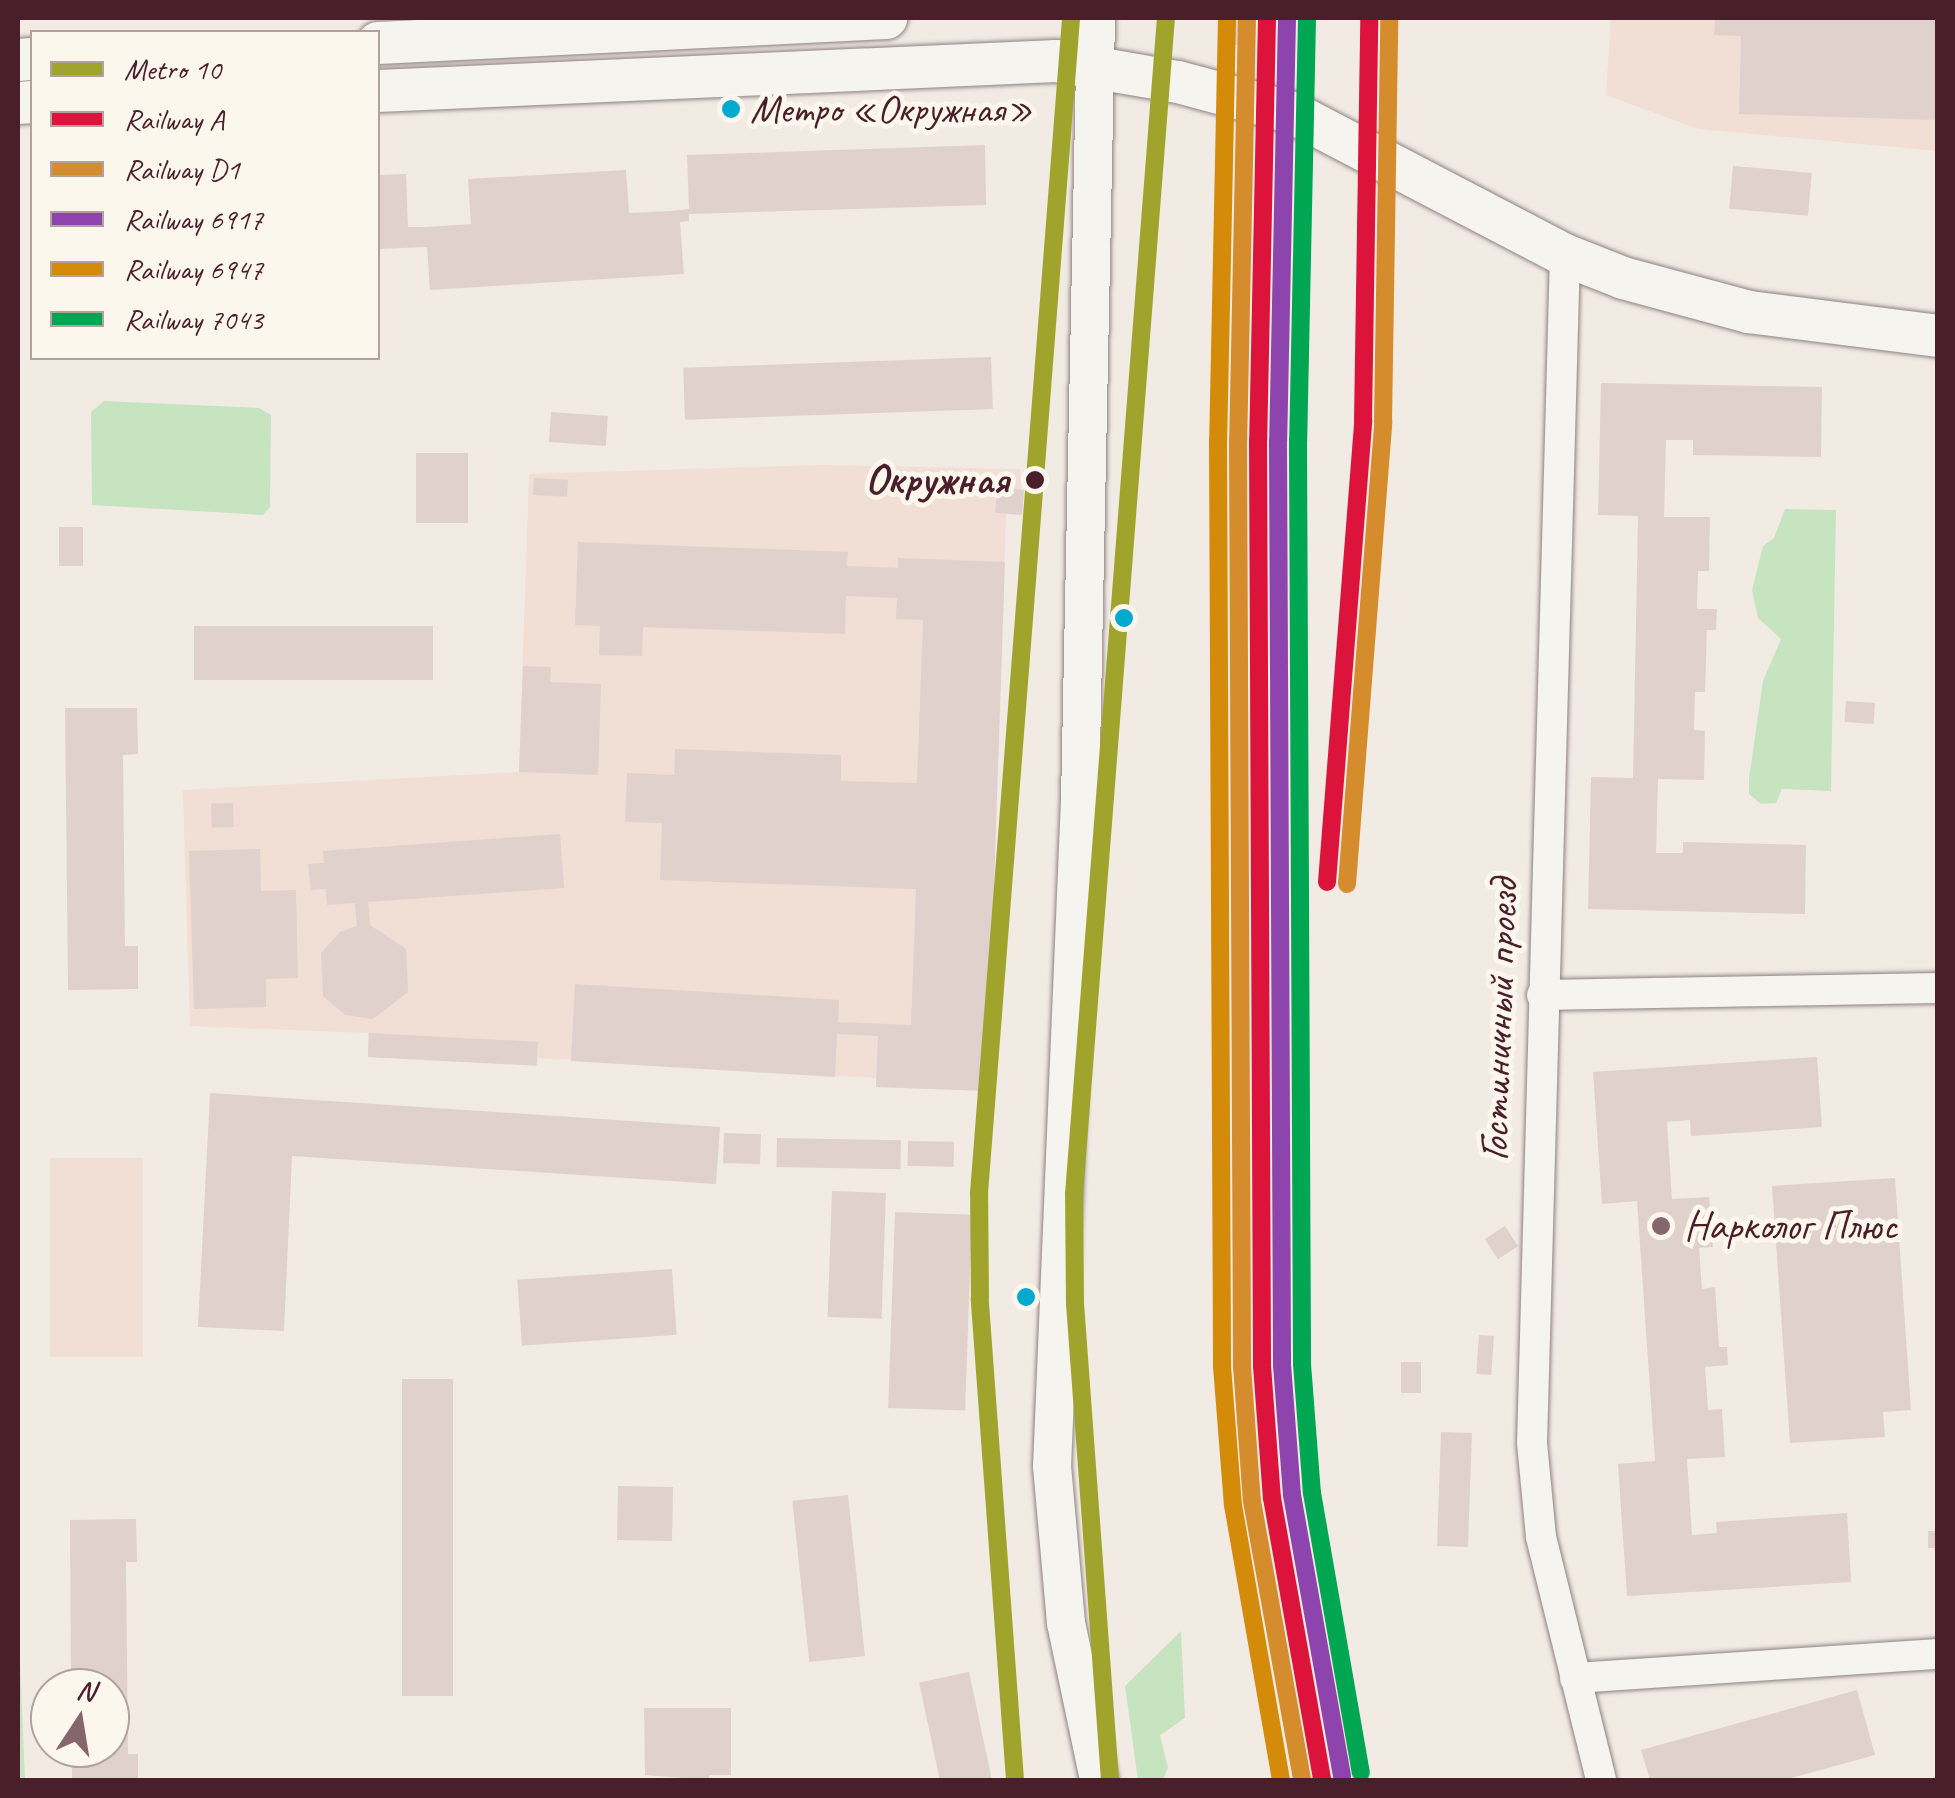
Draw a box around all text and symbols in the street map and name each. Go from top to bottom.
legend [30,30,380,360]
text: Metro 10 [124,50,221,88]
place label: Метро «Окружная» [750,85,1033,133]
marker: Метро «Окружная» [721,99,741,119]
text: Railway A [124,100,224,138]
text: Railway D1 [124,150,240,188]
text: Railway 6917 [124,200,263,238]
text: Railway 6947 [124,250,263,288]
text: Railway 7043 [124,300,263,338]
place label: Окружная [865,455,1009,505]
marker: Окружная [1018,463,1052,497]
unlabelled marker [1114,608,1134,628]
street label: Гостиничный проезд [1469,878,1529,1162]
place label: Нарколог Плюс [1684,1201,1899,1251]
marker: Нарколог Плюс [1648,1213,1674,1239]
unlabelled marker [1016,1287,1036,1307]
north arrow [30,1668,130,1768]
text: N [74,1671,98,1709]

